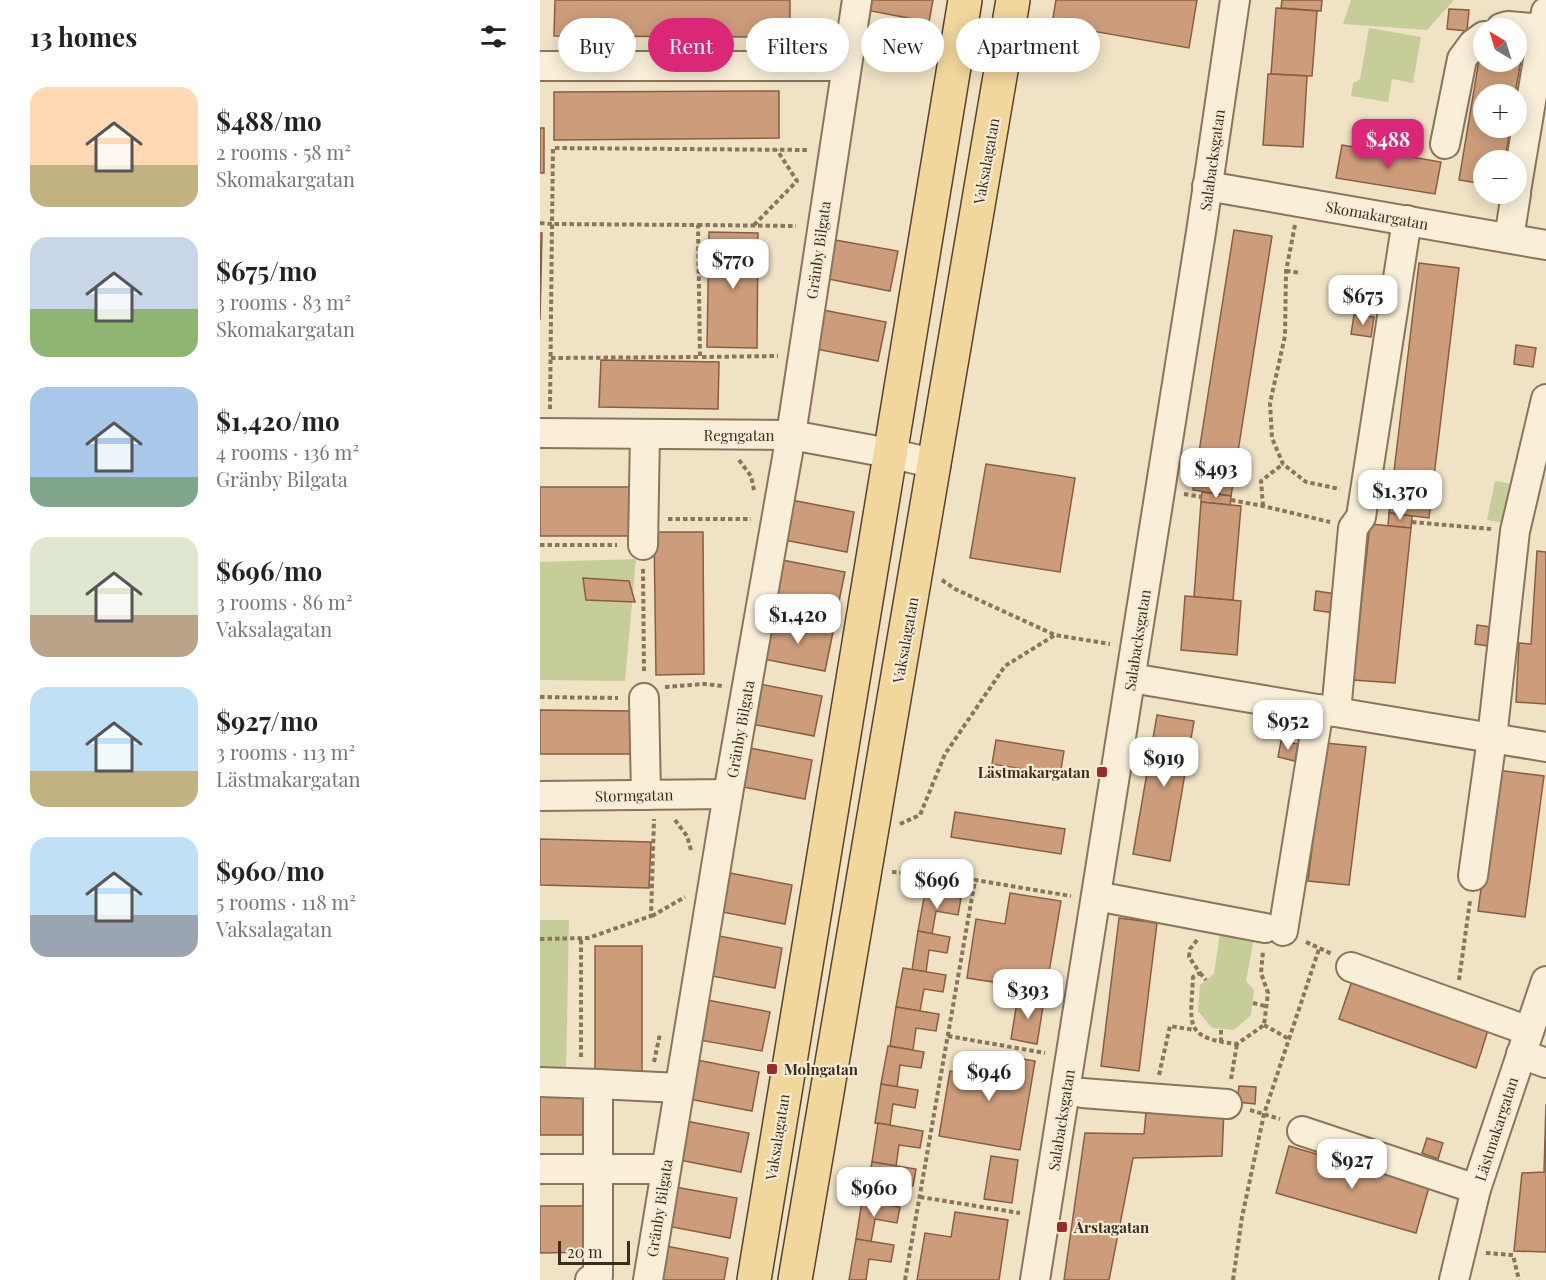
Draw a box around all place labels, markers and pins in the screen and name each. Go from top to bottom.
pin: $488 [1352,119,1424,170]
pin: $770 [697,239,769,290]
pin: $675 [1327,275,1399,326]
pin: $493 [1180,448,1252,499]
pin: $1,370 [1351,470,1449,521]
pin: $1,420 [749,594,847,645]
pin: $952 [1252,700,1324,751]
pin: $919 [1128,737,1200,788]
place label: Lästmakargatan [978,762,1091,782]
marker: Lästmakargatan [1095,765,1109,779]
pin: $696 [901,859,973,910]
pin: $393 [992,969,1064,1020]
pin: $946 [953,1051,1025,1102]
place label: Molngatan [784,1059,859,1079]
marker: Molngatan [765,1062,779,1076]
pin: $927 [1316,1139,1388,1190]
pin: $960 [838,1167,910,1218]
place label: Årstagatan [1073,1217,1150,1237]
marker: Årstagatan [1055,1220,1069,1234]

